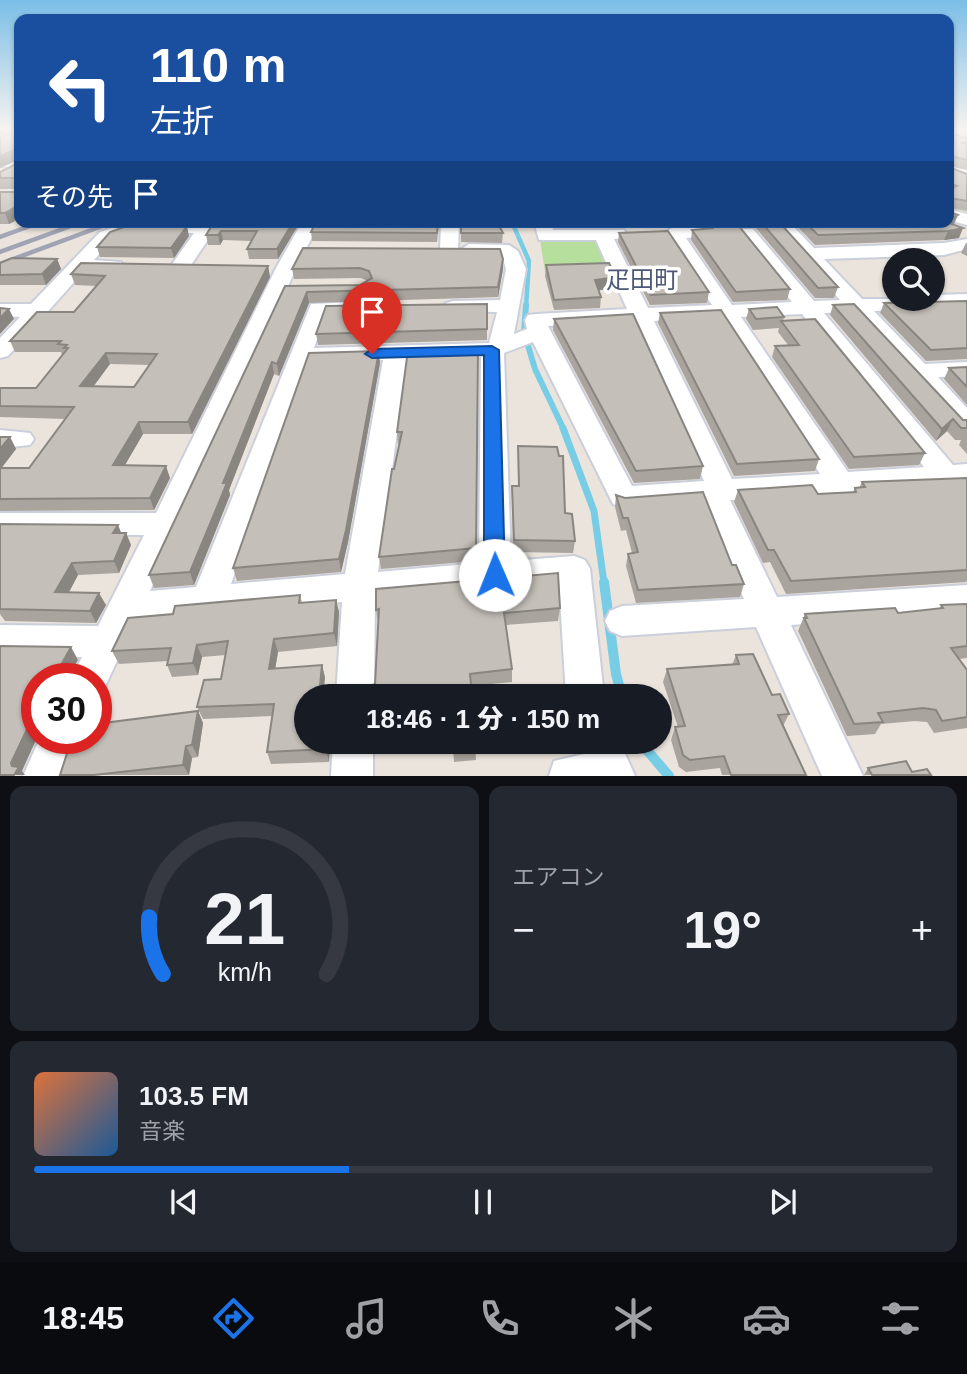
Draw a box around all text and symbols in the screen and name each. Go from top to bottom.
text: 110 m [150,38,286,92]
icon: left [35,42,126,133]
text: 左折 [150,103,214,139]
icon: arrive [127,175,165,213]
text: その先 [35,182,113,212]
map controls [882,248,945,311]
button: search [882,248,945,311]
district label: 疋田町 [606,266,678,293]
pin [342,282,402,354]
icon: arrive [353,293,391,331]
position arrow [458,538,532,612]
speed limit sign: 30 [21,663,112,754]
text: 18:46 · 1 分 · 150 m [366,704,600,734]
text: エアコン [513,864,605,890]
text: 21 [204,879,285,960]
text: 19° [683,901,762,959]
text: − [513,909,535,951]
text: + [911,909,933,951]
text: km/h [217,958,271,986]
text: 103.5 FM [139,1081,249,1111]
text: 音楽 [139,1118,185,1144]
icon: previous [165,1183,203,1221]
icon: pause [464,1183,502,1221]
icon: next [764,1183,802,1221]
icon: directions [209,1294,258,1343]
icon: music [342,1294,391,1343]
icon: phone [475,1294,524,1343]
icon: climate [609,1294,658,1343]
icon: car [742,1294,791,1343]
icon: filters [876,1294,925,1343]
text: 18:45 [42,1300,124,1336]

